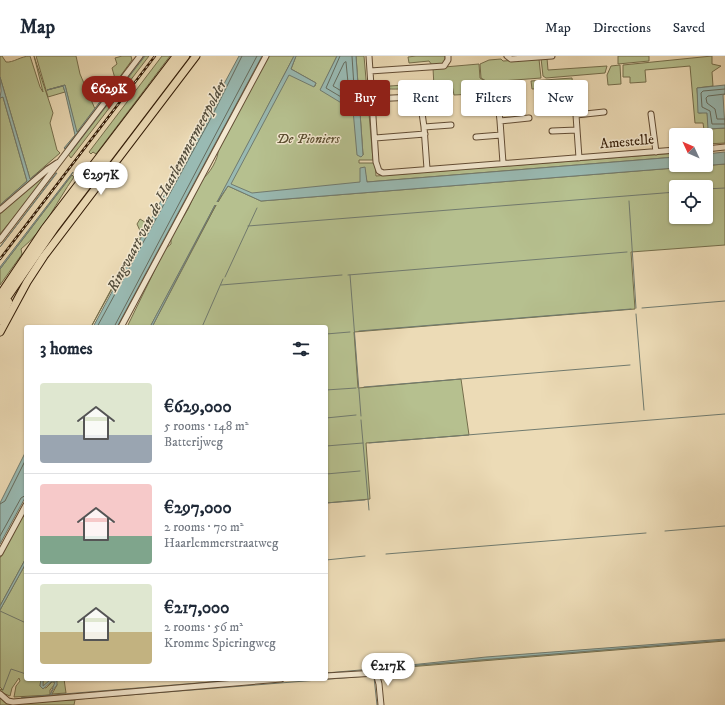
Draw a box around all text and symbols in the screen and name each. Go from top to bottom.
text: Map [20,16,55,39]
text: Map [545,19,571,37]
text: Directions [593,19,651,37]
text: Saved [673,19,705,37]
water label: Ringvaart van de Haarlemmermeerpolder [102,75,232,296]
pin: €629K [81,76,137,110]
chip: Buy [340,80,390,116]
chip: Rent [398,80,453,116]
chip: Filters [461,80,526,116]
chip: New [534,80,588,116]
text: €629K [91,81,127,97]
north arrow [669,128,713,172]
map controls [669,128,713,224]
park label: De Pioniers [276,130,341,148]
street label: Amestelle [599,131,655,153]
pin: €297K [73,162,129,196]
text: €297K [83,167,119,183]
button: locate [669,180,713,224]
text: 3 homes [40,338,93,360]
icon: filters [290,338,312,360]
text: €629,000 [164,396,232,418]
icon: home [72,399,120,447]
text: 5 rooms · 148 m² [164,418,249,434]
text: Batterijweg [164,434,223,450]
text: €297,000 [164,497,232,519]
icon: home [72,500,120,548]
text: 2 rooms · 70 m² [164,519,244,535]
text: Haarlemmerstraatweg [164,535,278,551]
text: €217,000 [164,597,229,619]
icon: home [72,600,120,648]
text: 2 rooms · 56 m² [164,619,243,635]
text: Kromme Spieringweg [164,635,276,651]
pin: €217K [360,653,416,687]
text: €217K [371,658,405,674]

